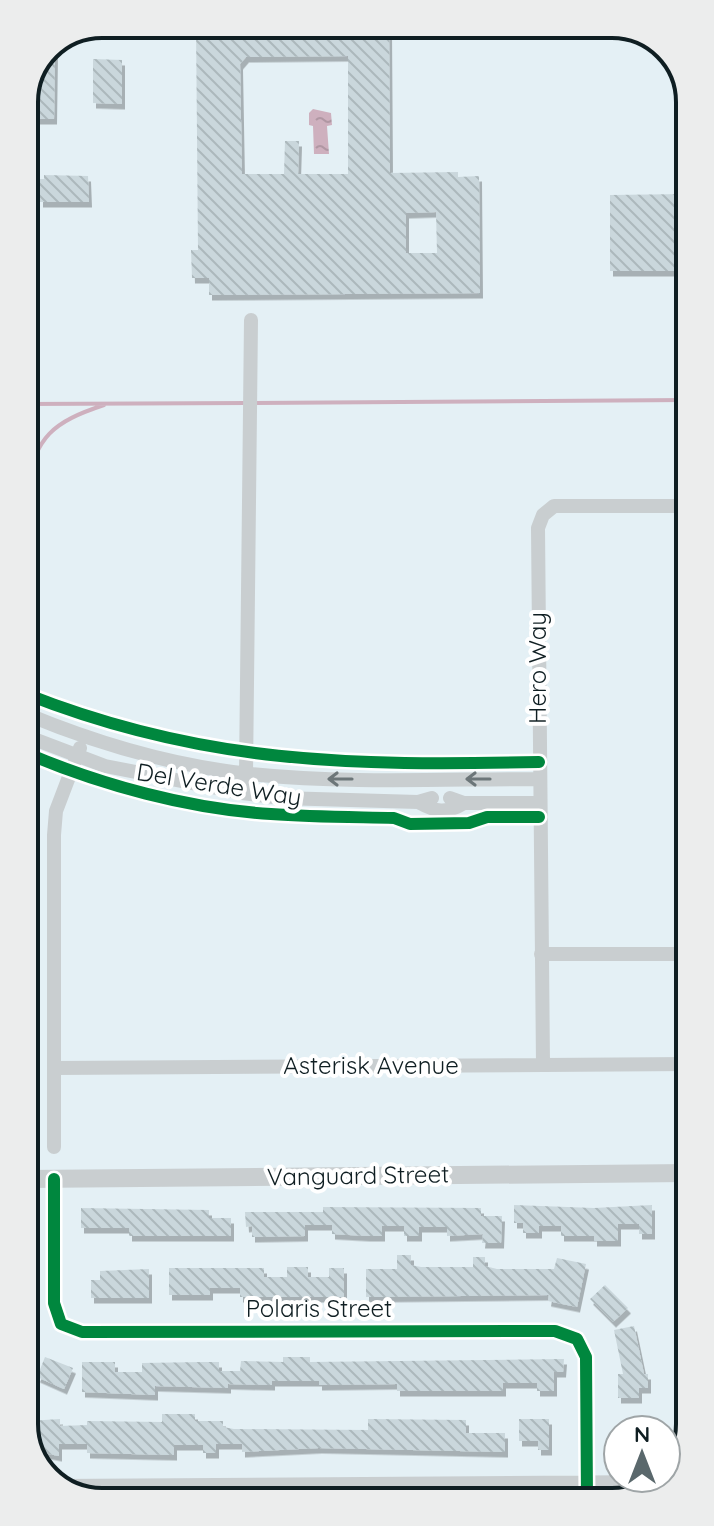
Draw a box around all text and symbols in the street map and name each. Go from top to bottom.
street label: Hero Way [522,612,552,724]
street label: Del Verde Way [135,756,304,812]
one-way arrow [327,771,354,787]
one-way arrow [465,771,492,787]
street label: Asterisk Avenue [283,1050,459,1080]
street label: Vanguard Street [267,1158,449,1192]
street label: Polaris Street [246,1293,392,1323]
north arrow [602,1414,682,1494]
text: N [634,1420,650,1448]

